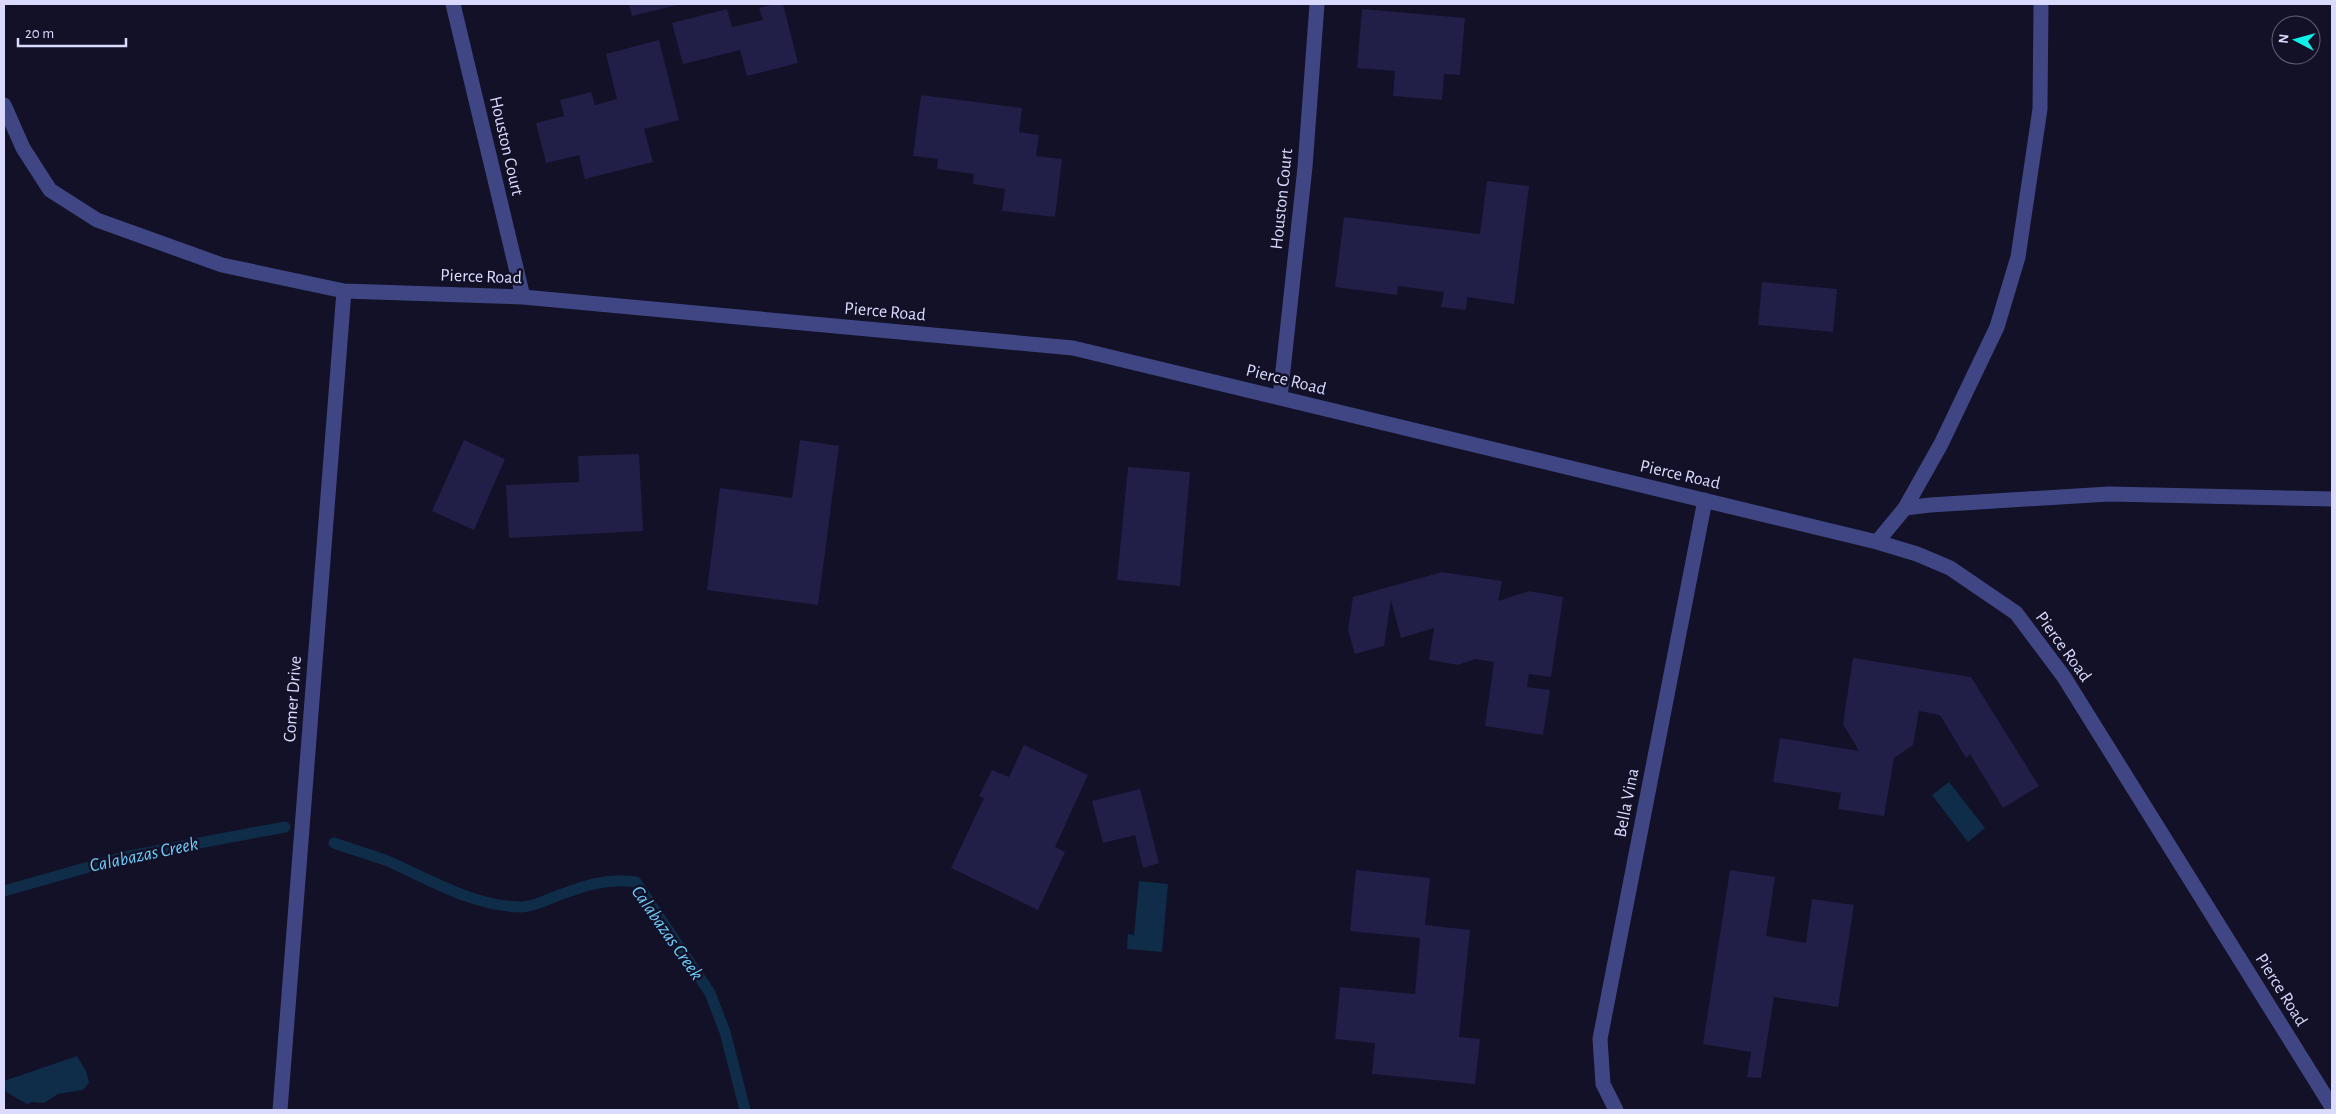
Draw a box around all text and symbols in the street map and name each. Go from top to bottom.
scale bar [18,15,125,47]
north arrow [2271,15,2321,65]
text: 20 m [25,26,54,41]
text: N [2277,33,2292,44]
street label: Houston Court [486,95,526,198]
street label: Houston Court [1268,147,1296,250]
street label: Pierce Road [440,267,522,287]
street label: Pierce Road [843,299,927,325]
street label: Pierce Road [1244,361,1328,399]
street label: Pierce Road [1638,457,1722,493]
street label: Pierce Road [2032,609,2094,685]
street label: Comer Drive [281,655,305,743]
street label: Bella Vina [1611,767,1643,839]
water label: Calabazas Creek [88,834,200,876]
water label: Calabazas Creek [628,882,707,984]
street label: Pierce Road [2252,951,2310,1029]

